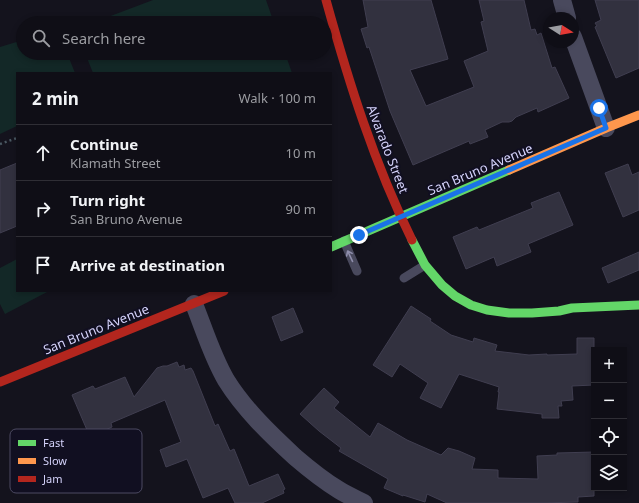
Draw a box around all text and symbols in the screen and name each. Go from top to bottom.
north arrow [543,12,579,48]
search box [16,16,332,60]
icon: search [30,27,52,49]
text: Search here [62,28,145,48]
text: 2 min [32,87,79,110]
text: Walk · 100 m [238,89,316,107]
route start [590,99,608,117]
street label: Alvarado Street [363,102,413,196]
text: Continue [70,134,138,154]
street label: San Bruno Avenue [425,139,535,199]
icon: ahead [32,142,54,164]
text: 10 m [286,144,316,162]
text: Klamath Street [70,154,161,172]
text: Turn right [70,190,145,210]
icon: right [32,198,54,220]
text: 90 m [286,200,316,218]
text: San Bruno Avenue [70,210,183,228]
route end [350,226,368,244]
one-way arrow [346,250,353,262]
icon: arrive [32,254,54,276]
text: Arrive at destination [70,255,225,275]
street label: San Bruno Avenue [40,300,152,358]
map controls [591,347,627,491]
button: + [591,347,627,383]
button: − [591,383,627,419]
button: locate [591,419,627,455]
legend [10,429,142,493]
text: Fast [43,435,64,450]
text: Slow [43,453,67,468]
button: layers [591,455,627,491]
text: Jam [42,471,62,486]

